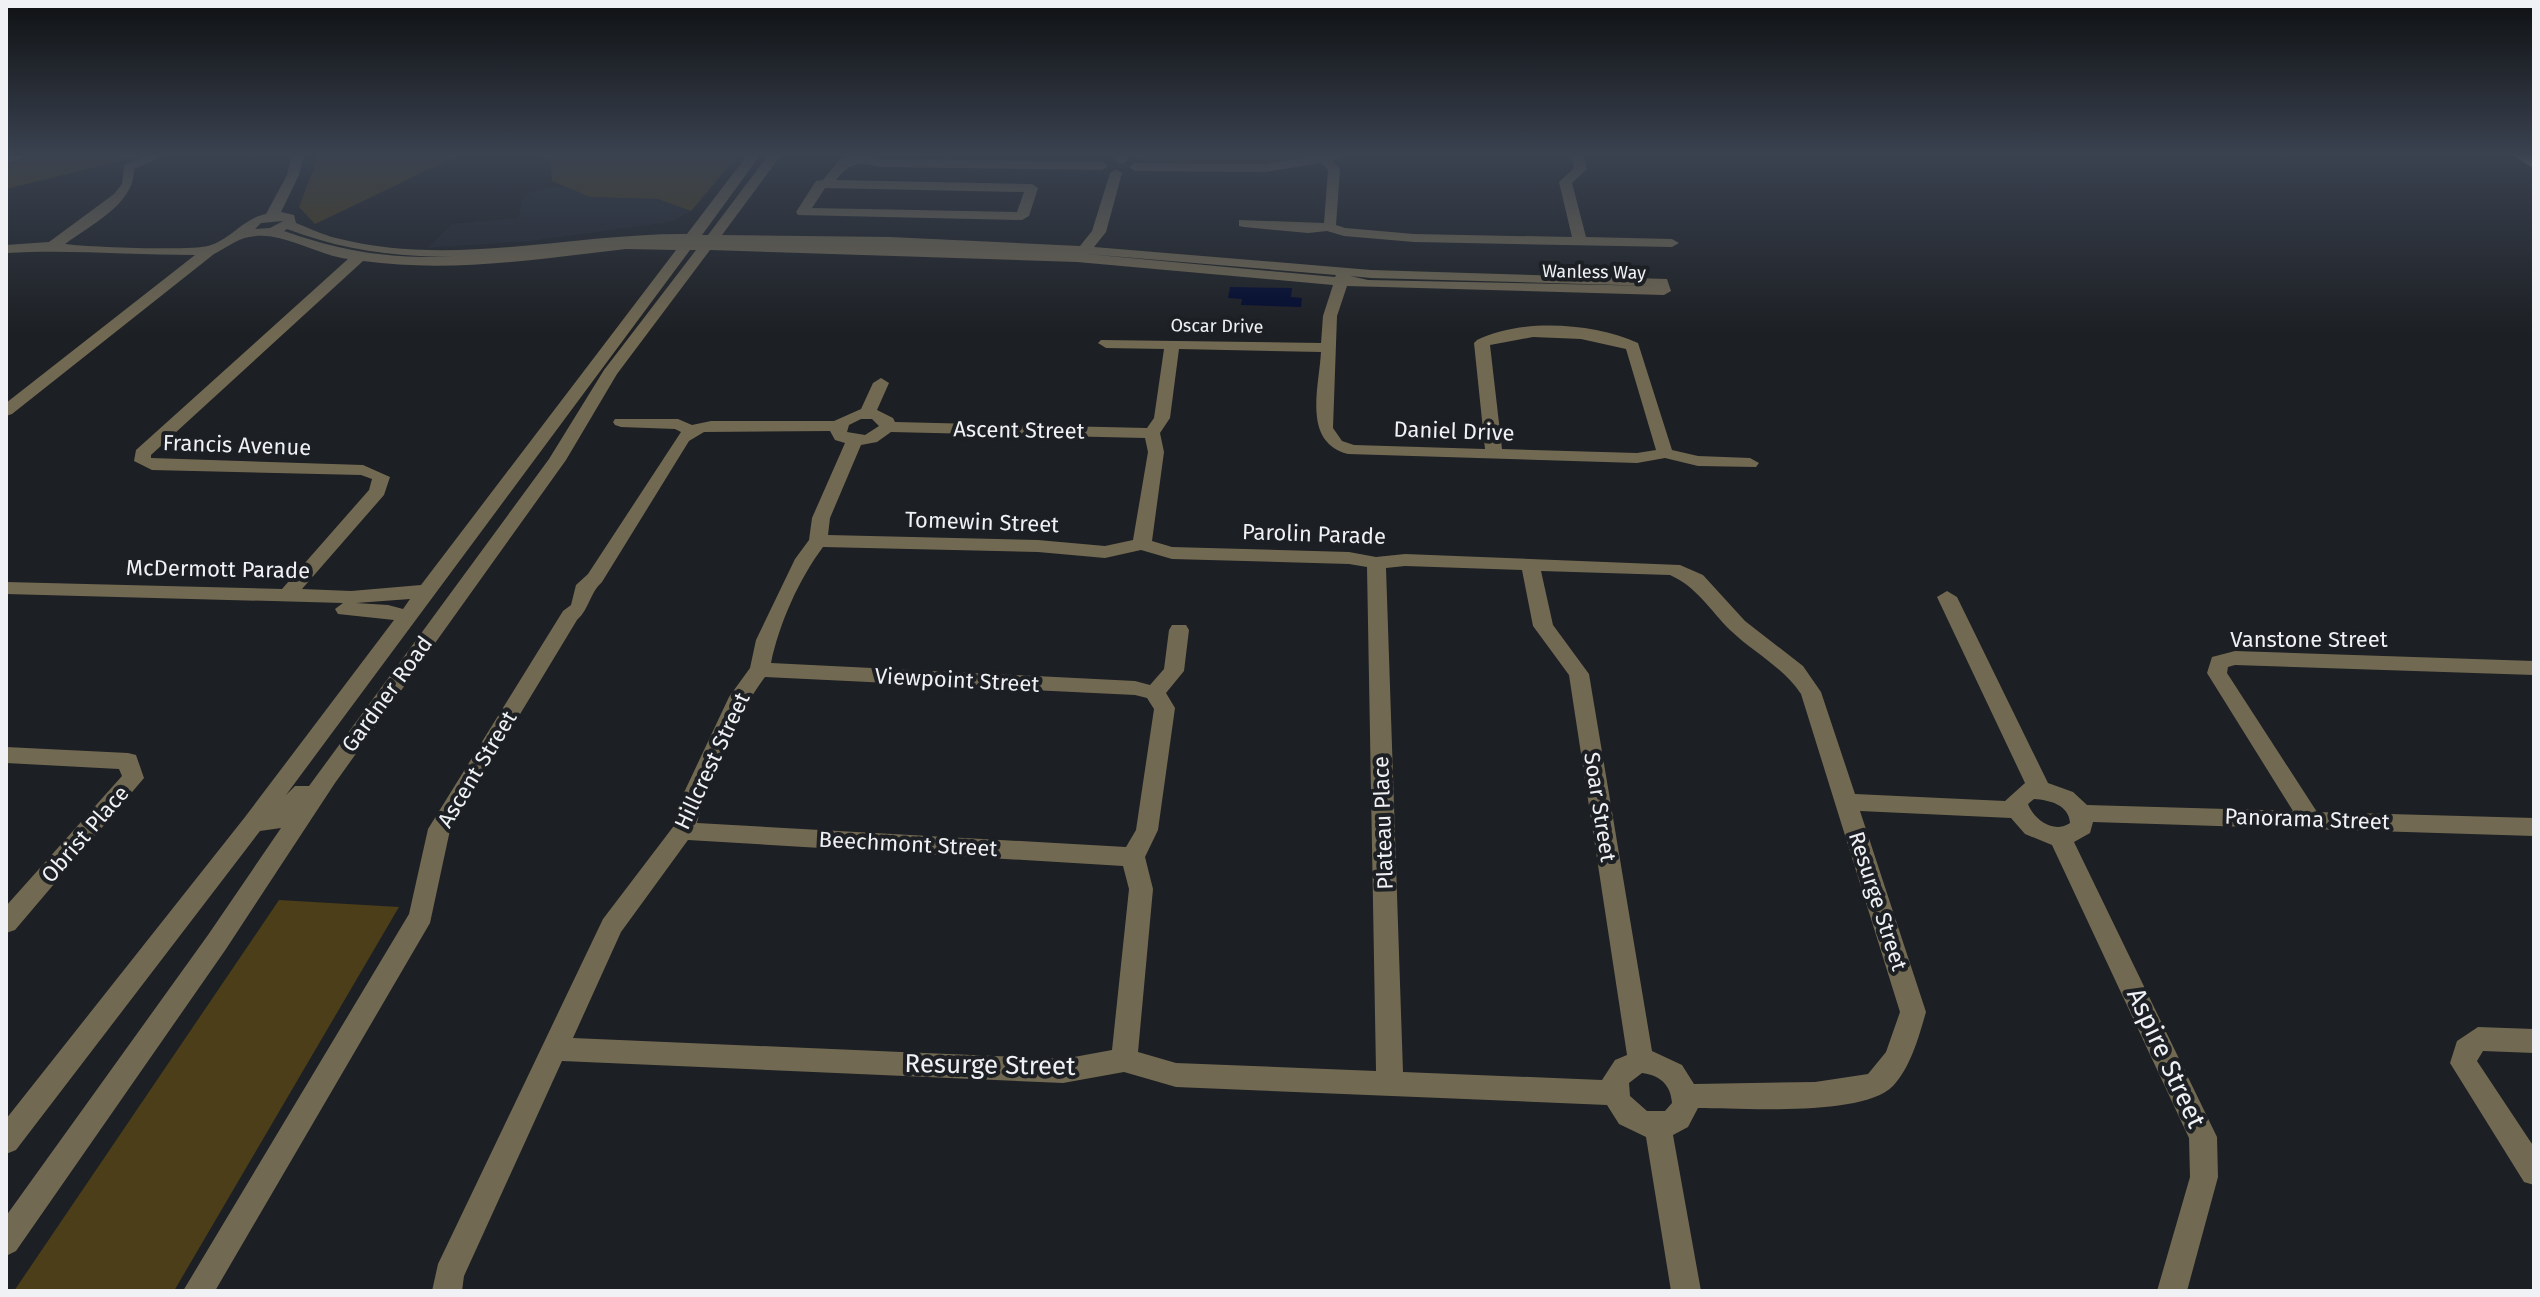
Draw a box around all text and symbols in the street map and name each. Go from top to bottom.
street label: Wanless Way [1542,260,1646,284]
street label: Oscar Drive [1170,314,1264,338]
street label: Ascent Street [953,415,1085,445]
street label: Daniel Drive [1393,415,1515,447]
street label: Francis Avenue [162,429,312,461]
street label: Tomewin Street [904,506,1060,538]
street label: Parolin Parade [1242,518,1386,550]
street label: McDermott Parade [126,554,310,584]
street label: Vanstone Street [2230,626,2388,653]
street label: Gardner Road [336,631,438,757]
street label: Viewpoint Street [874,662,1040,698]
street label: Hillcrest Street [668,688,756,834]
street label: Ascent Street [432,706,522,832]
street label: Soar Street [1578,750,1622,864]
street label: Plateau Place [1367,756,1399,890]
street label: Obrist Place [35,780,135,888]
street label: Panorama Street [2224,803,2390,835]
street label: Beechmont Street [818,826,998,862]
street label: Resurge Street [1843,828,1913,974]
street label: Aspire Street [2120,983,2212,1133]
street label: Resurge Street [904,1048,1076,1082]

